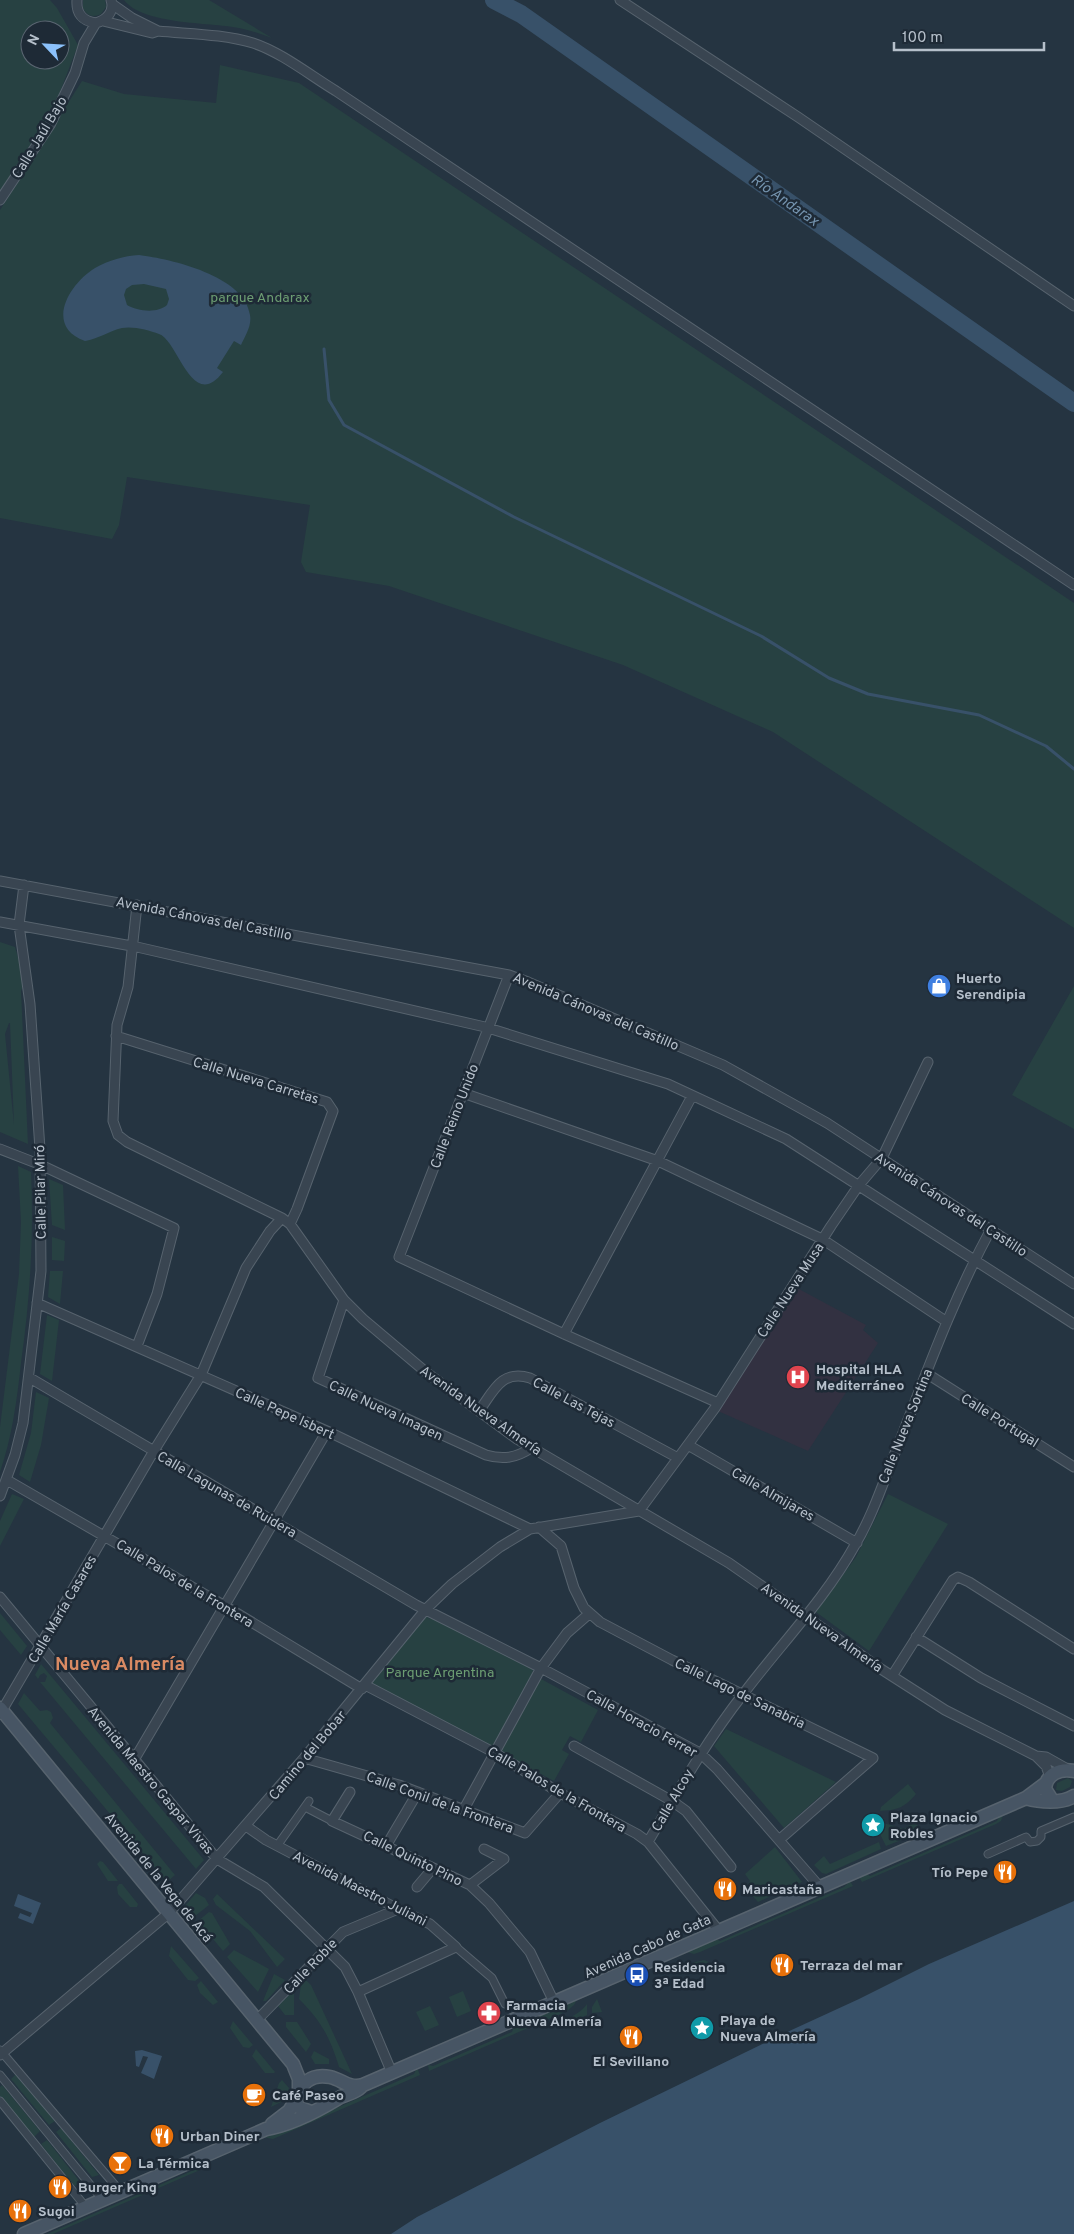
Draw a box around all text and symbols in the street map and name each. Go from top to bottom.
north arrow [20,20,70,70]
scale bar [894,20,1044,52]
text: 100 m [902,29,943,48]
text: N [25,32,44,48]
street label: Calle Jaúl Bajo [9,93,72,182]
water label: Río Andarax [747,171,823,232]
park label: parque Andarax [210,290,310,307]
street label: Avenida Cánovas del Castillo [114,894,293,945]
street label: Avenida Cánovas del Castillo [510,970,681,1055]
place label: Huerto Serendipia [956,971,1026,1004]
shop icon: Huerto Serendipia [926,973,952,999]
street label: Calle Nueva Carretas [191,1054,321,1109]
street label: Calle Reino Unido [428,1062,483,1171]
street label: Calle Pilar Miró [32,1144,51,1239]
street label: Avenida Cánovas del Castillo [871,1149,1030,1261]
street label: Calle Nueva Musa [754,1240,828,1342]
place label: Hospital HLA Mediterráneo [816,1362,904,1395]
street label: Avenida Nueva Almería [416,1363,544,1460]
hospital icon: Hospital HLA Mediterráneo [785,1364,811,1390]
street label: Calle Nueva Sortina [876,1367,937,1487]
street label: Calle Las Tejas [529,1374,617,1432]
street label: Calle Nueva Imagen [326,1377,445,1445]
street label: Calle Pepe Isbert [232,1385,337,1444]
street label: Calle Portugal [957,1391,1041,1452]
street label: Calle Lagunas de Ruidera [153,1448,299,1542]
street label: Calle Almijares [728,1465,817,1526]
street label: Calle Palos de la Frontera [112,1536,256,1632]
street label: Calle María Casares [25,1553,101,1667]
street label: Avenida Nueva Almería [757,1580,885,1677]
district label: Nueva Almería [55,1653,185,1677]
street label: Calle Lago de Sanabria [671,1655,807,1733]
park label: Parque Argentina [386,1665,494,1682]
street label: Calle Horacio Ferrer [583,1687,700,1762]
street label: Avenida Maestro Gaspar Vivas [83,1704,217,1858]
street label: Camino del Bobar [266,1707,351,1804]
street label: Calle Palos de la Frontera [484,1744,629,1837]
street label: Calle Alcoy [649,1766,698,1835]
street label: Calle Conil de la Frontera [363,1769,515,1838]
street label: Avenida de la Vega de Acá [100,1810,215,1946]
place label: Plaza Ignacio Robles [890,1810,978,1843]
place icon: Plaza Ignacio Robles [860,1812,886,1838]
street label: Calle Quinto Pino [360,1828,465,1891]
street label: Avenida Maestro Juliani [289,1848,429,1931]
restaurant icon: Tío Pepe [992,1859,1018,1885]
place label: Tío Pepe [932,1865,988,1882]
restaurant icon: Maricastaña [712,1876,738,1902]
place label: Maricastaña [742,1882,822,1899]
street label: Avenida Cabo de Gata [582,1912,714,1983]
street label: Calle Roble [281,1936,342,1998]
restaurant icon: Terraza del mar [769,1952,795,1978]
place label: Terraza del mar [800,1958,903,1975]
place label: Residencia 3ª Edad [654,1960,725,1993]
bus stop icon: Residencia 3ª Edad [624,1962,650,1988]
place label: Farmacia Nueva Almería [506,1998,602,2031]
pharmacy icon: Farmacia Nueva Almería [476,2000,502,2026]
place label: Playa de Nueva Almería [720,2013,816,2046]
place icon: Playa de Nueva Almería [689,2015,715,2041]
restaurant icon: El Sevillano [618,2024,644,2050]
place label: El Sevillano [593,2054,669,2071]
cafe icon: Café Paseo [241,2082,267,2108]
place label: Café Paseo [272,2088,344,2105]
restaurant icon: Urban Diner [149,2123,175,2149]
place label: Urban Diner [180,2129,260,2146]
bar icon: La Térmica [107,2150,133,2176]
place label: La Térmica [138,2156,209,2173]
restaurant icon: Burger King [47,2174,73,2200]
place label: Burger King [78,2180,157,2197]
restaurant icon: Sugoi [7,2198,33,2224]
place label: Sugoi [38,2204,75,2221]

